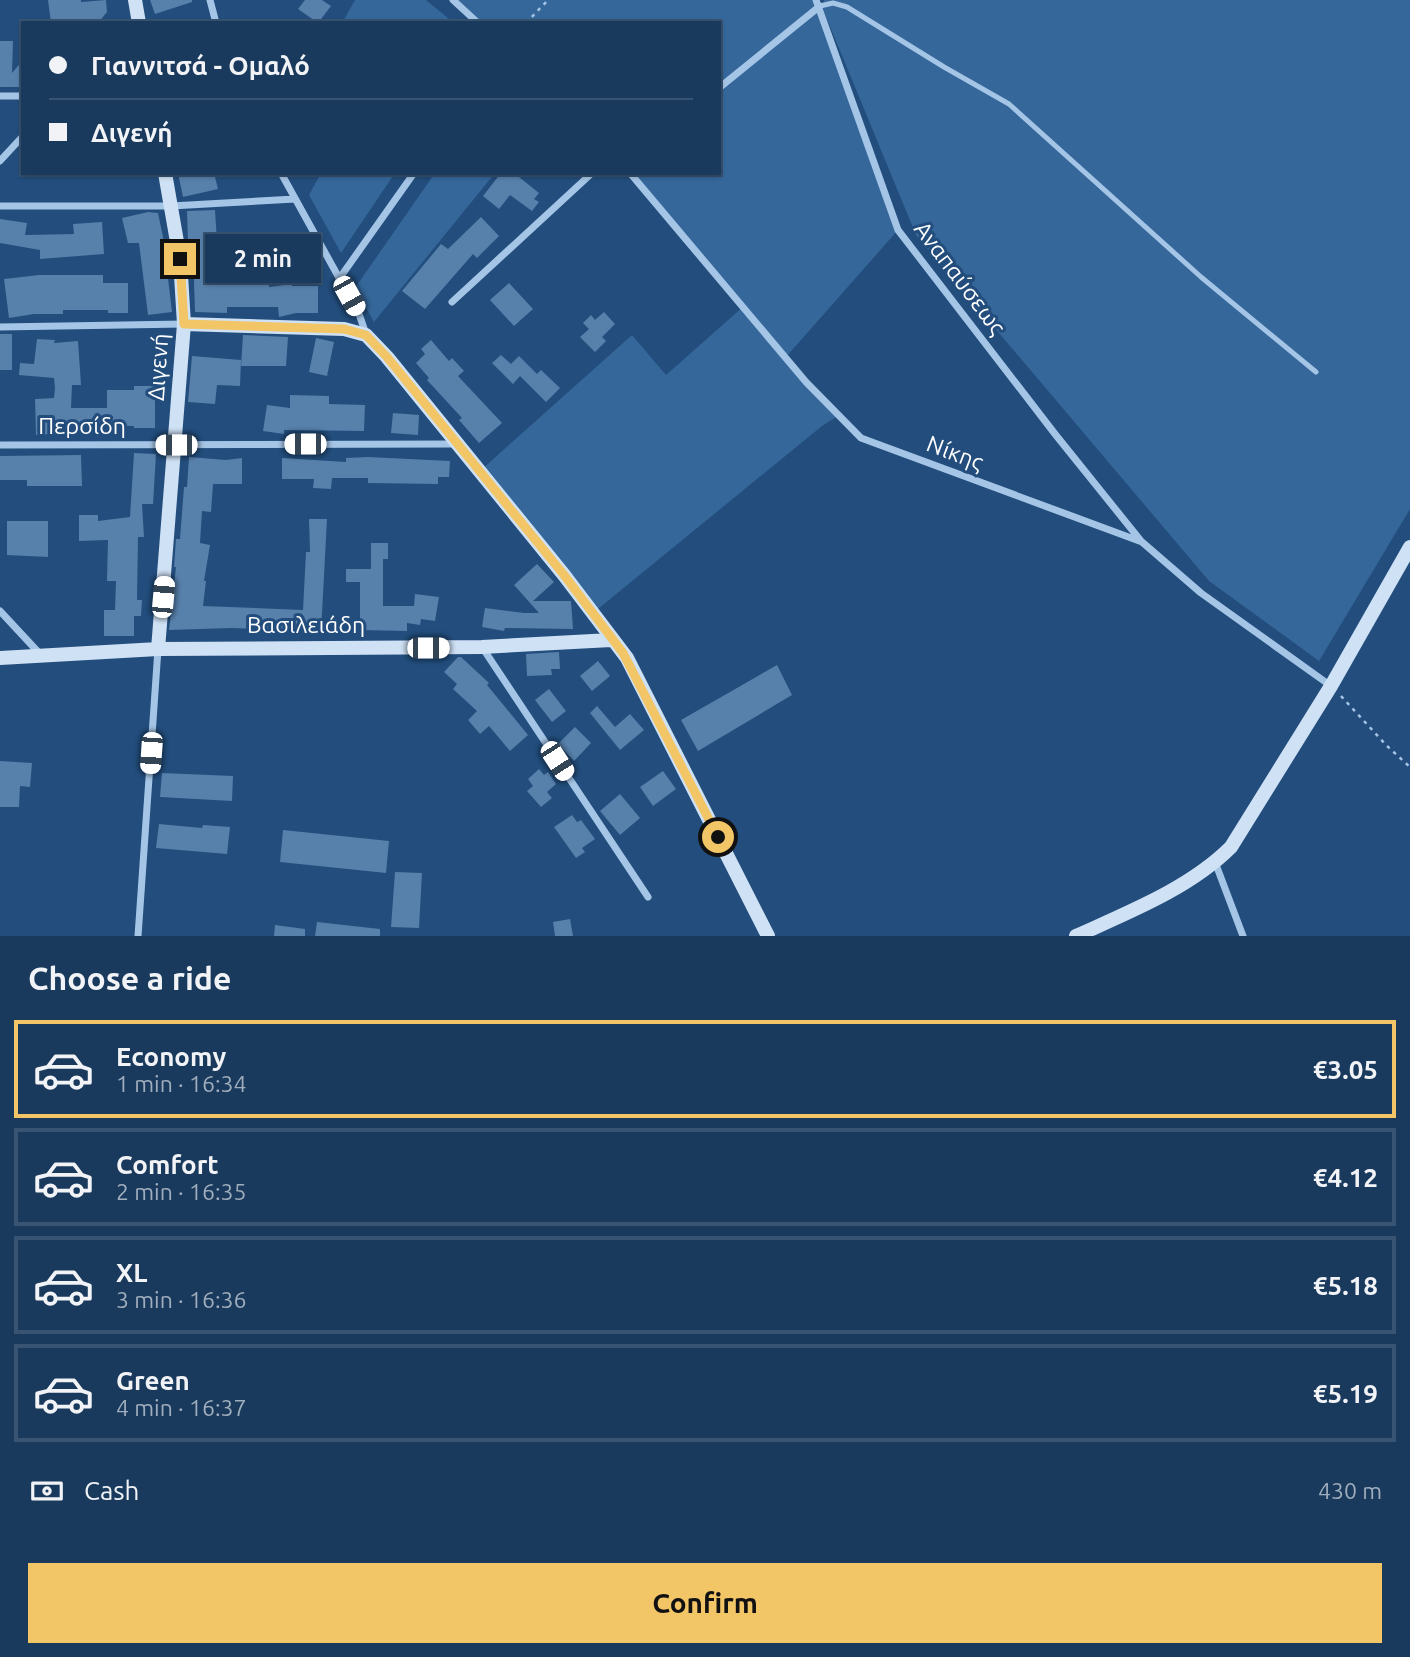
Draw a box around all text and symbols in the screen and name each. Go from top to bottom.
text: Γιαννιτσά - Ομαλό [91,51,310,80]
text: Διγενή [91,118,172,147]
street label: Αναπαύσεως [909,216,1011,340]
callout: 2 min [204,234,320,284]
route end [164,243,196,275]
text: 2 min [234,246,292,271]
car [330,273,369,319]
street label: Διγενή [143,332,172,401]
street label: Περσίδη [38,413,126,438]
street label: Νίκης [923,430,987,476]
car [285,434,327,455]
car [156,435,198,456]
car [151,575,176,619]
street label: Βασιλειάδη [247,612,365,637]
car [408,638,450,659]
car [140,731,163,775]
car [537,738,578,784]
route start [702,821,734,853]
text: Choose a ride [28,960,231,996]
icon: car [32,1038,95,1101]
text: Economy [116,1042,226,1071]
text: €3.05 [1313,1055,1378,1084]
text: 1 min · 16:34 [116,1071,247,1096]
icon: car [32,1146,95,1209]
text: Comfort [116,1150,219,1179]
text: €4.12 [1313,1163,1378,1192]
text: 2 min · 16:35 [116,1179,247,1204]
icon: car [32,1254,95,1317]
text: XL [116,1258,147,1287]
text: €5.18 [1313,1271,1378,1300]
text: 3 min · 16:36 [116,1287,247,1312]
icon: car [32,1362,95,1425]
text: Green [116,1366,190,1395]
text: €5.19 [1313,1379,1378,1408]
text: 4 min · 16:37 [116,1395,247,1420]
icon: cash [28,1472,66,1510]
text: Cash [84,1476,139,1505]
text: 430 m [1318,1478,1382,1503]
button: Confirm [28,1563,1382,1643]

